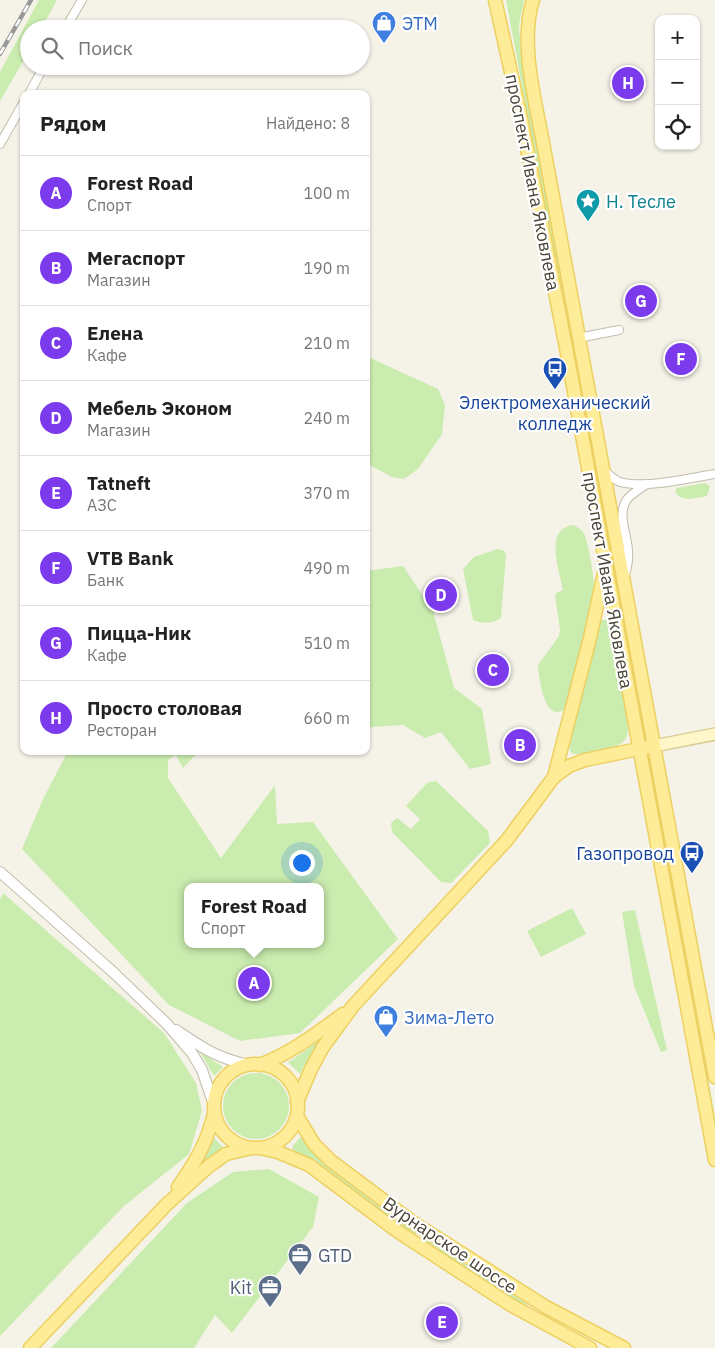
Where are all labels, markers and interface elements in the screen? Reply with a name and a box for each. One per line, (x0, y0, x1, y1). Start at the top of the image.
shop icon: ЭТМ (371, 10, 397, 44)
place label: ЭТМ (402, 12, 438, 35)
map controls (655, 15, 700, 150)
button: + (655, 15, 700, 60)
search box (20, 20, 370, 75)
icon: search (38, 34, 66, 62)
text: Поиск (78, 36, 133, 60)
button: − (655, 60, 700, 105)
pin: H (612, 64, 644, 102)
street label: проспект Ивана Яковлева (501, 72, 565, 293)
button: locate (655, 105, 700, 150)
text: Рядом (40, 109, 107, 137)
text: Найдено: 8 (266, 113, 350, 133)
text: Forest Road (87, 171, 193, 195)
text: A (51, 183, 61, 203)
text: 100 m (303, 183, 350, 203)
place icon: Н. Тесле (575, 188, 601, 222)
place label: Н. Тесле (606, 190, 676, 213)
text: Спорт (87, 195, 132, 215)
text: Мегаспорт (87, 246, 185, 270)
text: B (51, 258, 61, 278)
text: 190 m (303, 258, 350, 278)
text: Магазин (87, 270, 151, 290)
pin: G (625, 282, 657, 320)
text: Елена (87, 321, 143, 345)
text: C (51, 333, 61, 353)
text: 210 m (303, 333, 350, 353)
pin: F (665, 340, 697, 378)
text: Кафе (87, 345, 127, 365)
bus stop icon: Электромеханический колледж (542, 356, 568, 390)
place label: Электромеханический колледж (459, 391, 651, 435)
text: Мебель Эконом (87, 396, 232, 420)
text: D (50, 408, 62, 428)
text: 240 m (303, 408, 350, 428)
text: Магазин (87, 420, 151, 440)
street label: проспект Ивана Яковлева (578, 470, 639, 691)
text: Tatneft (87, 471, 151, 495)
text: E (51, 483, 61, 503)
text: 370 m (303, 483, 350, 503)
text: АЗС (87, 495, 117, 515)
text: VTB Bank (87, 546, 173, 570)
text: F (51, 558, 61, 578)
text: 490 m (303, 558, 350, 578)
text: Банк (87, 570, 124, 590)
pin: D (425, 576, 457, 614)
text: Пицца-Ник (87, 621, 191, 645)
text: G (50, 633, 62, 653)
text: 510 m (303, 633, 350, 653)
text: Кафе (87, 645, 127, 665)
pin: C (477, 651, 509, 689)
text: Просто столовая (87, 696, 242, 720)
text: H (50, 708, 62, 728)
text: 660 m (303, 708, 350, 728)
text: Ресторан (87, 720, 157, 740)
pin: B (504, 726, 536, 764)
bus stop icon: Газопровод (679, 840, 705, 874)
place label: Газопровод (576, 842, 674, 865)
your location (289, 850, 315, 876)
popup (184, 883, 324, 948)
text: Forest Road (201, 894, 307, 918)
text: Спорт (201, 918, 246, 938)
pin: A (238, 964, 270, 1002)
shop icon: Зима-Лето (373, 1004, 399, 1038)
place label: Зима-Лето (404, 1006, 494, 1029)
street label: Вурнарское шоссе (379, 1192, 521, 1298)
office icon: GTD (287, 1242, 313, 1276)
place label: GTD (318, 1244, 352, 1267)
office icon: Kit (257, 1274, 283, 1308)
place label: Kit (230, 1276, 252, 1299)
pin: E (426, 1303, 458, 1341)

